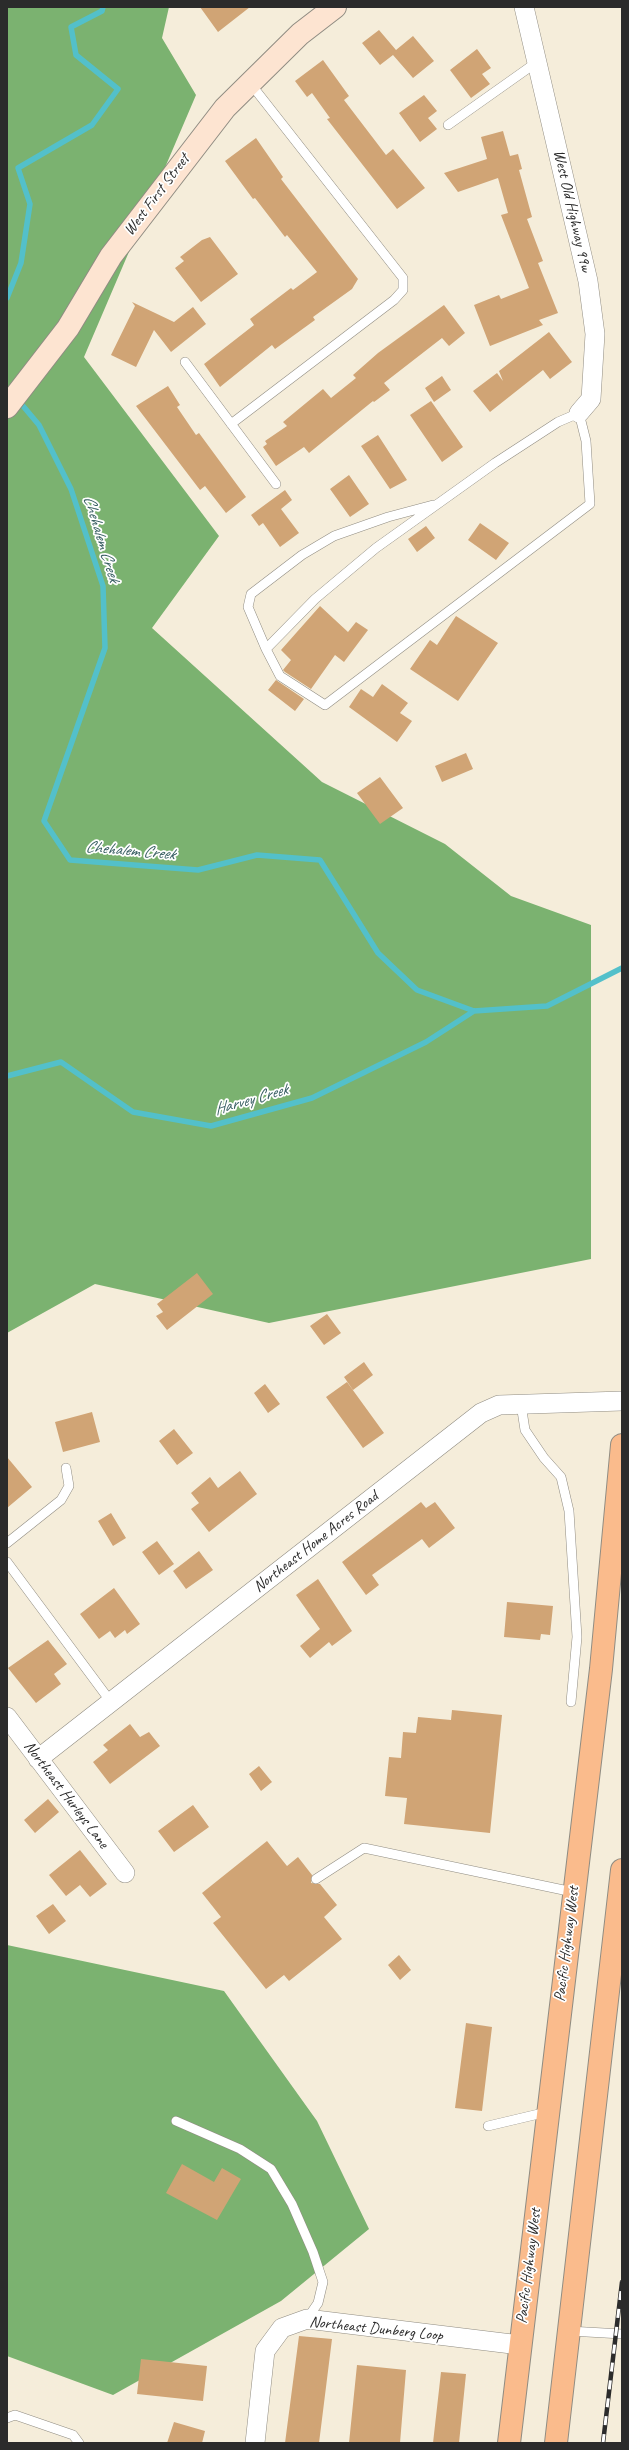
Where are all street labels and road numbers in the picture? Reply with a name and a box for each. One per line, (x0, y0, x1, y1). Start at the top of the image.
street label: West Old Highway 99w (549, 148, 595, 274)
street label: West First Street (120, 150, 194, 240)
street label: Northeast Home Acres Road (250, 1487, 382, 1597)
street label: Northeast Hurleys Lane (19, 1738, 113, 1852)
street label: Pacific Highway West (550, 1885, 584, 2003)
street label: Pacific Highway West (512, 2207, 546, 2325)
street label: Northeast Dunberg Loop (308, 2312, 444, 2346)

